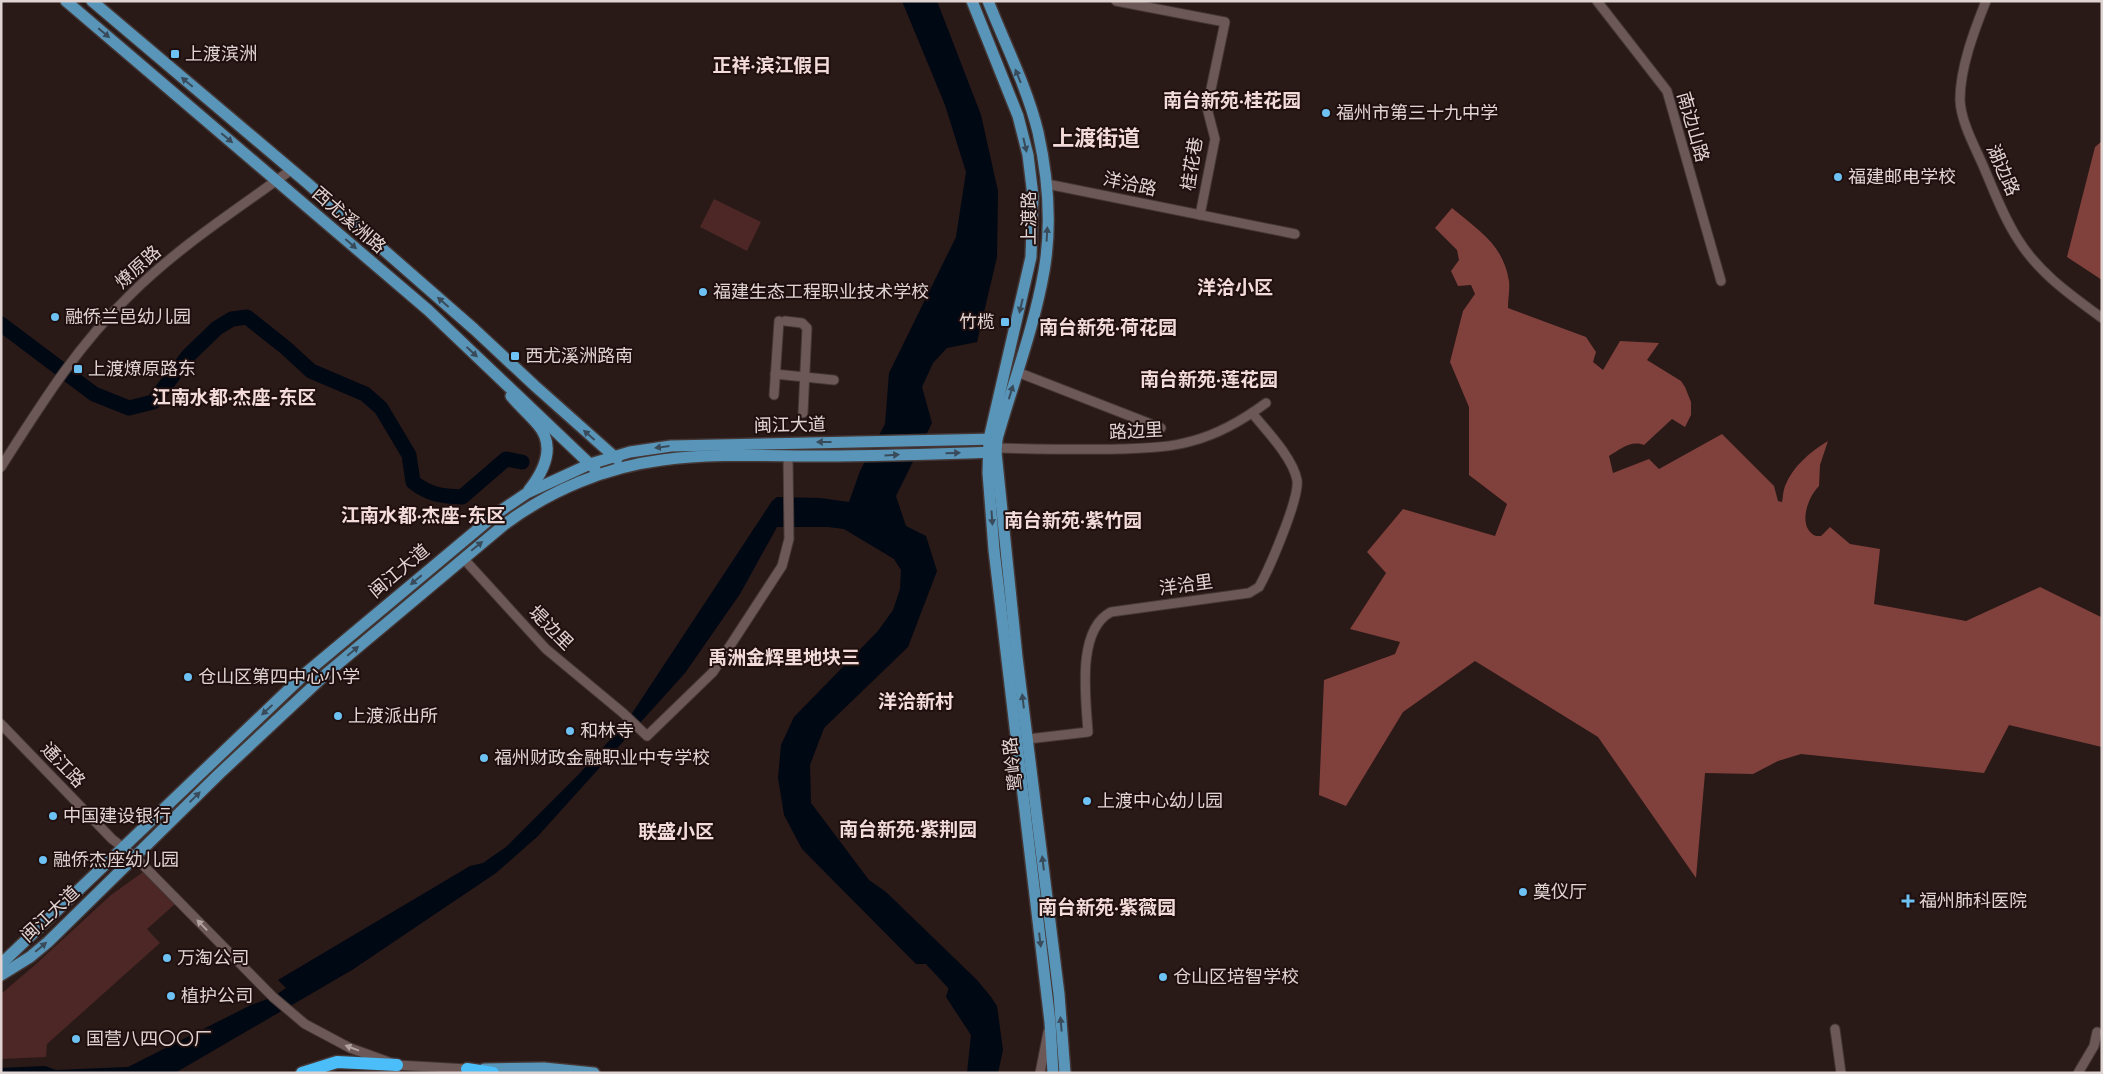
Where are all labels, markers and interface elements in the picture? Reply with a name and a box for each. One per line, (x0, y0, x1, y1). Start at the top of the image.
one-way arrow (97, 27, 109, 39)
place label: 上渡滨洲 (185, 43, 257, 65)
marker: 上渡滨洲 (169, 48, 181, 60)
district label: 正祥·滨江假日 (713, 55, 831, 77)
one-way arrow (1014, 68, 1022, 83)
one-way arrow (181, 76, 194, 87)
street label: 南边山路 (1673, 89, 1713, 165)
district label: 南台新苑·桂花园 (1163, 90, 1301, 112)
place label: 福州市第三十九中学 (1336, 102, 1498, 124)
marker: 福州市第三十九中学 (1320, 107, 1332, 119)
district label: 上渡街道 (1052, 126, 1140, 152)
one-way arrow (221, 133, 234, 144)
street label: 桂花巷 (1177, 136, 1207, 192)
one-way arrow (1021, 138, 1029, 153)
street label: 湖边路 (1982, 141, 2024, 199)
place label: 福建邮电学校 (1848, 166, 1956, 188)
street label: 洋洽路 (1101, 168, 1159, 200)
marker: 福建邮电学校 (1832, 171, 1844, 183)
street label: 西尤溪洲路 (308, 182, 390, 258)
street label: 上渡路 (1018, 191, 1040, 245)
one-way arrow (1044, 226, 1052, 242)
one-way arrow (344, 238, 356, 250)
street label: 燎原路 (111, 241, 165, 293)
district label: 洋洽小区 (1197, 277, 1273, 299)
place label: 福建生态工程职业技术学校 (713, 281, 929, 303)
marker: 福建生态工程职业技术学校 (697, 286, 709, 298)
one-way arrow (437, 296, 450, 307)
one-way arrow (1017, 298, 1025, 313)
place label: 融侨兰邑幼儿园 (65, 306, 191, 328)
marker: 融侨兰邑幼儿园 (49, 311, 61, 323)
place label: 竹榄 (959, 311, 995, 333)
marker: 竹榄 (999, 316, 1011, 328)
district label: 南台新苑·荷花园 (1039, 317, 1177, 339)
place label: 西尤溪洲路南 (525, 345, 633, 367)
one-way arrow (466, 346, 478, 358)
marker: 西尤溪洲路南 (509, 350, 521, 362)
place label: 上渡燎原路东 (88, 358, 196, 380)
marker: 上渡燎原路东 (72, 363, 84, 375)
district label: 南台新苑·莲花园 (1140, 369, 1278, 391)
one-way arrow (1008, 384, 1016, 399)
district label: 江南水都·杰座-东区 (152, 387, 316, 409)
street label: 闽江大道 (754, 413, 826, 437)
street label: 路边里 (1108, 419, 1164, 443)
one-way arrow (583, 429, 596, 440)
one-way arrow (816, 438, 832, 446)
one-way arrow (654, 443, 670, 451)
one-way arrow (945, 449, 961, 457)
one-way arrow (885, 450, 901, 458)
district label: 江南水都·杰座-东区 (341, 505, 505, 527)
one-way arrow (988, 510, 996, 526)
district label: 南台新苑·紫竹园 (1004, 510, 1142, 532)
street label: 闽江大道 (364, 539, 434, 603)
one-way arrow (470, 541, 483, 552)
street label: 洋洽里 (1158, 570, 1214, 600)
one-way arrow (409, 574, 422, 585)
street label: 堤边里 (524, 601, 578, 655)
one-way arrow (346, 645, 359, 656)
district label: 禹洲金辉里地块三 (708, 647, 860, 669)
place label: 仓山区第四中心小学 (198, 666, 360, 688)
marker: 仓山区第四中心小学 (182, 671, 194, 683)
district label: 洋洽新村 (878, 691, 954, 713)
one-way arrow (1019, 693, 1027, 709)
one-way arrow (261, 704, 273, 716)
place label: 上渡派出所 (348, 705, 438, 727)
marker: 上渡派出所 (332, 710, 344, 722)
place label: 和林寺 (580, 720, 634, 742)
marker: 和林寺 (564, 725, 576, 737)
street label: 鹭岭路 (999, 736, 1027, 792)
street label: 通江路 (36, 738, 90, 792)
place label: 福州财政金融职业中专学校 (494, 747, 710, 769)
marker: 福州财政金融职业中专学校 (478, 752, 490, 764)
place label: 上渡中心幼儿园 (1097, 790, 1223, 812)
one-way arrow (189, 791, 201, 803)
marker: 上渡中心幼儿园 (1081, 795, 1093, 807)
place label: 中国建设银行 (63, 805, 171, 827)
marker: 中国建设银行 (47, 810, 59, 822)
district label: 南台新苑·紫荆园 (839, 819, 977, 841)
district label: 联盛小区 (638, 821, 714, 843)
place label: 融侨杰座幼儿园 (53, 849, 179, 871)
marker: 融侨杰座幼儿园 (37, 854, 49, 866)
one-way arrow (1039, 854, 1047, 870)
street label: 闽江大道 (16, 881, 84, 947)
place label: 奠仪厅 (1533, 881, 1587, 903)
marker: 奠仪厅 (1517, 886, 1529, 898)
place label: 福州肺科医院 (1919, 890, 2027, 912)
marker: 福州肺科医院 (1901, 894, 1915, 908)
district label: 南台新苑·紫薇园 (1038, 897, 1176, 919)
one-way arrow (196, 919, 208, 931)
one-way arrow (1036, 933, 1044, 949)
one-way arrow (35, 942, 48, 953)
place label: 万淘公司 (177, 947, 249, 969)
marker: 万淘公司 (161, 952, 173, 964)
place label: 仓山区培智学校 (1173, 966, 1299, 988)
marker: 仓山区培智学校 (1157, 971, 1169, 983)
place label: 植护公司 (181, 985, 253, 1007)
marker: 植护公司 (165, 990, 177, 1002)
one-way arrow (1057, 1016, 1065, 1032)
place label: 国营八四〇〇厂 (86, 1028, 212, 1050)
marker: 国营八四〇〇厂 (70, 1033, 82, 1045)
one-way arrow (344, 1044, 359, 1052)

